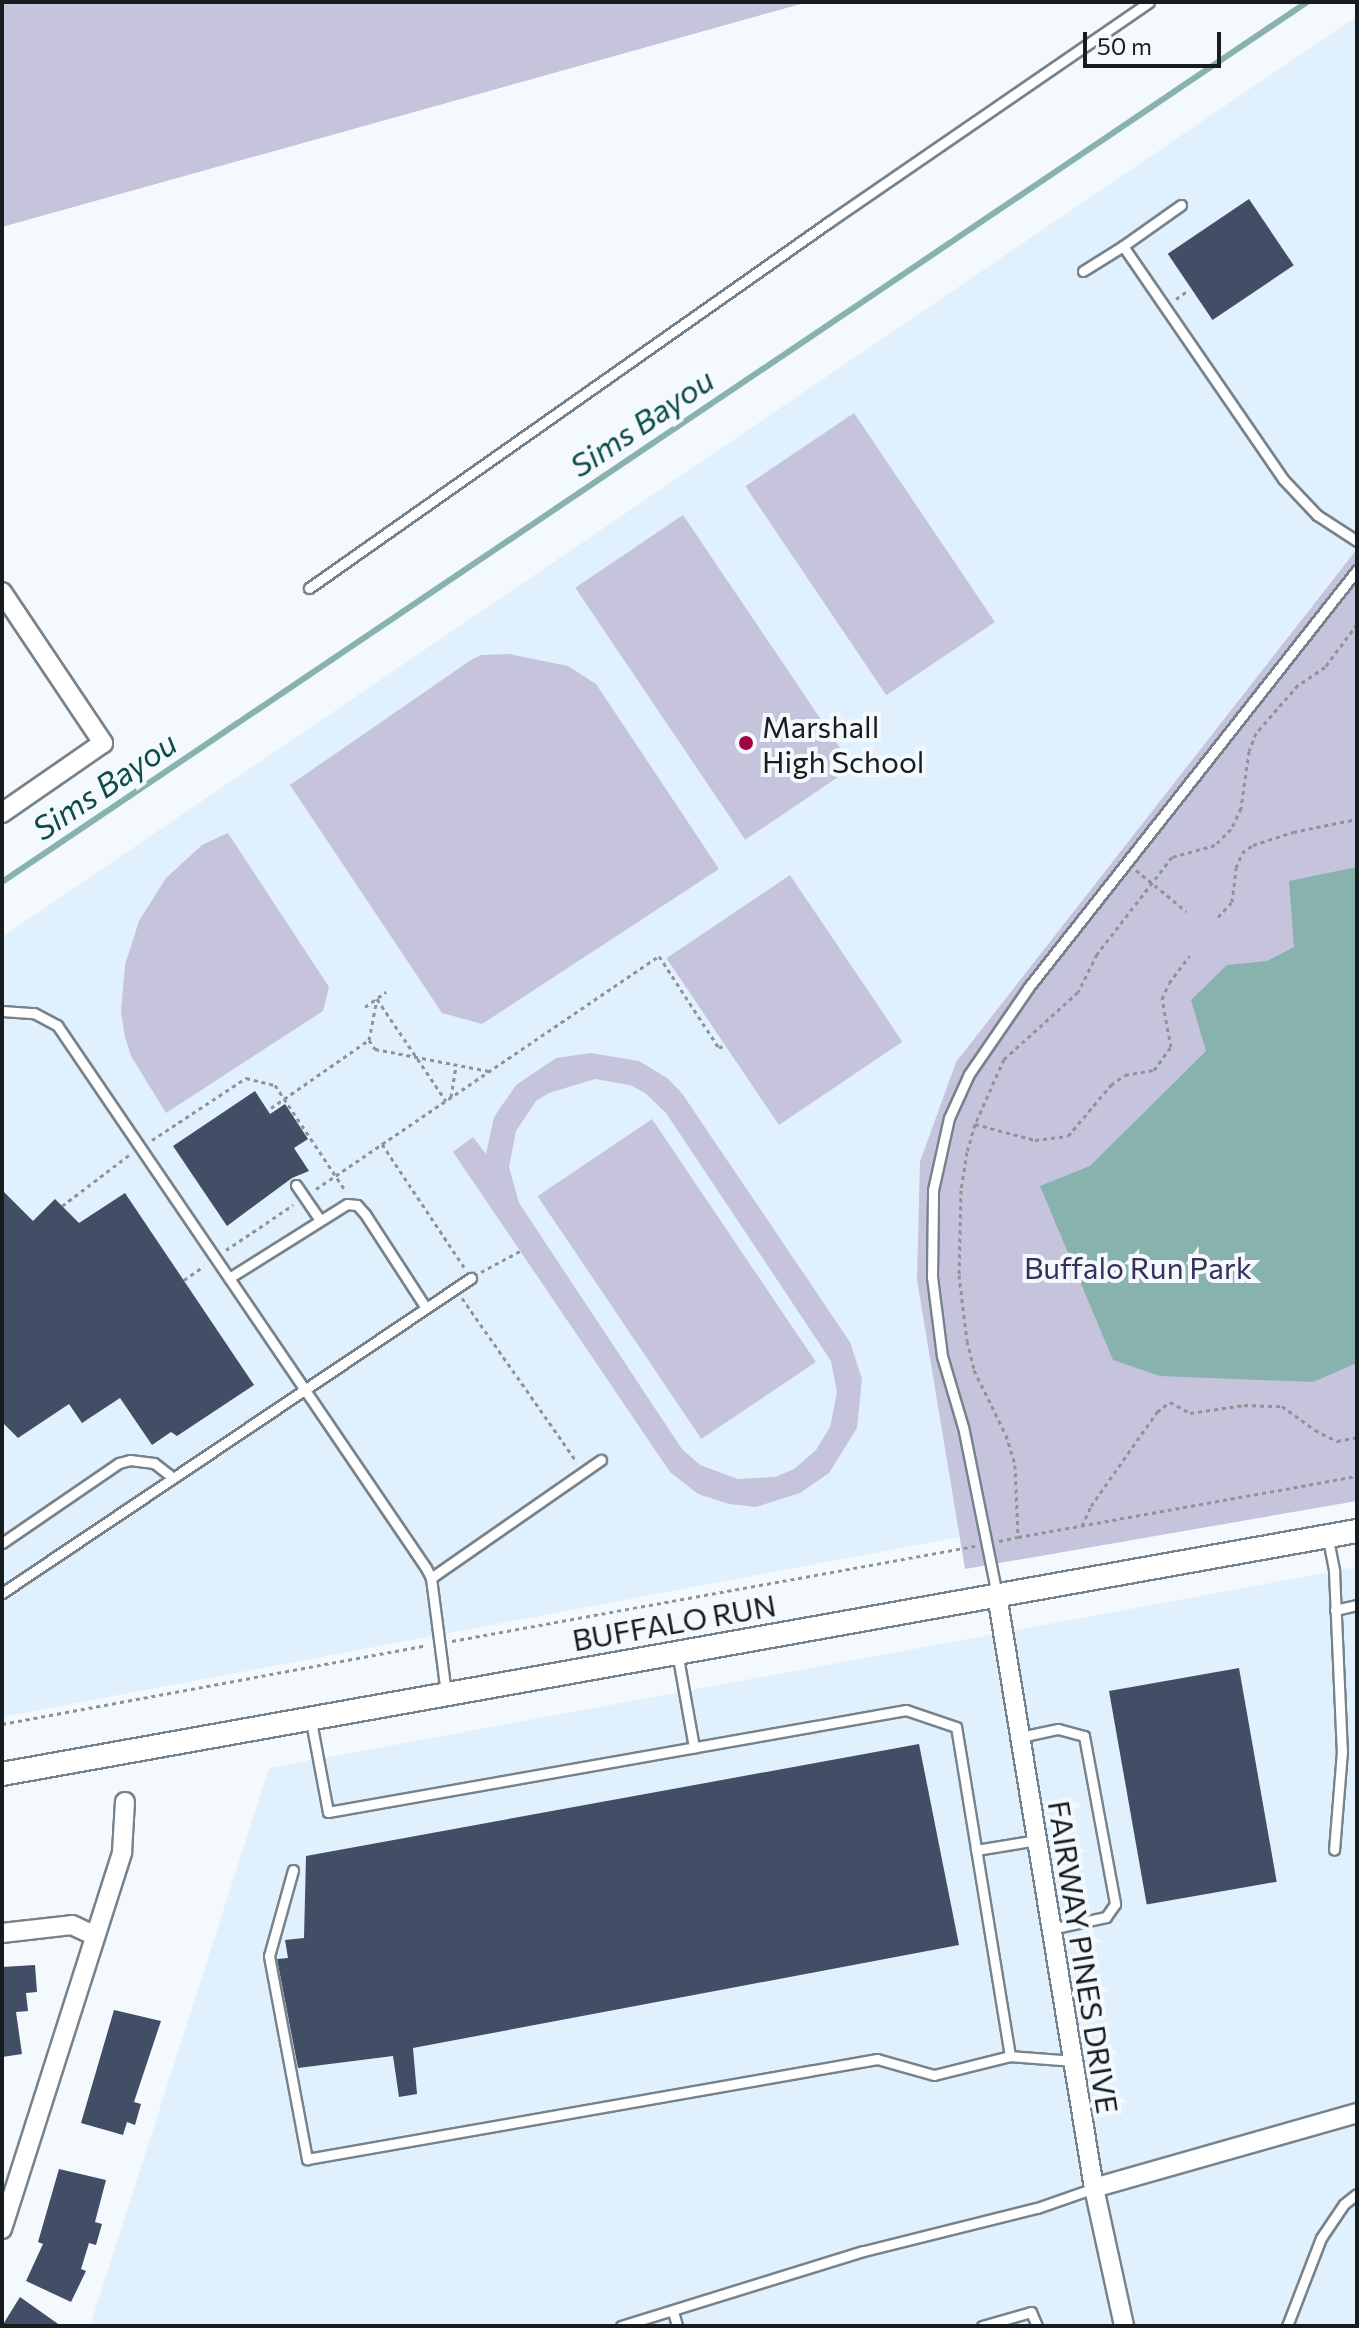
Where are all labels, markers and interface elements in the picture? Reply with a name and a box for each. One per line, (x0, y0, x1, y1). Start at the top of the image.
scale bar (1087, 16, 1225, 66)
text: 50 m (1097, 31, 1152, 60)
water label: Sims Bayou (562, 360, 720, 484)
place label: Marshall High School (762, 708, 924, 778)
water label: Sims Bayou (25, 723, 183, 847)
marker: Marshall High School (737, 734, 755, 752)
park label: Buffalo Run Park (1024, 1249, 1252, 1285)
street label: BUFFALO RUN (569, 1586, 779, 1658)
street label: FAIRWAY PINES DRIVE (1041, 1798, 1127, 2116)

